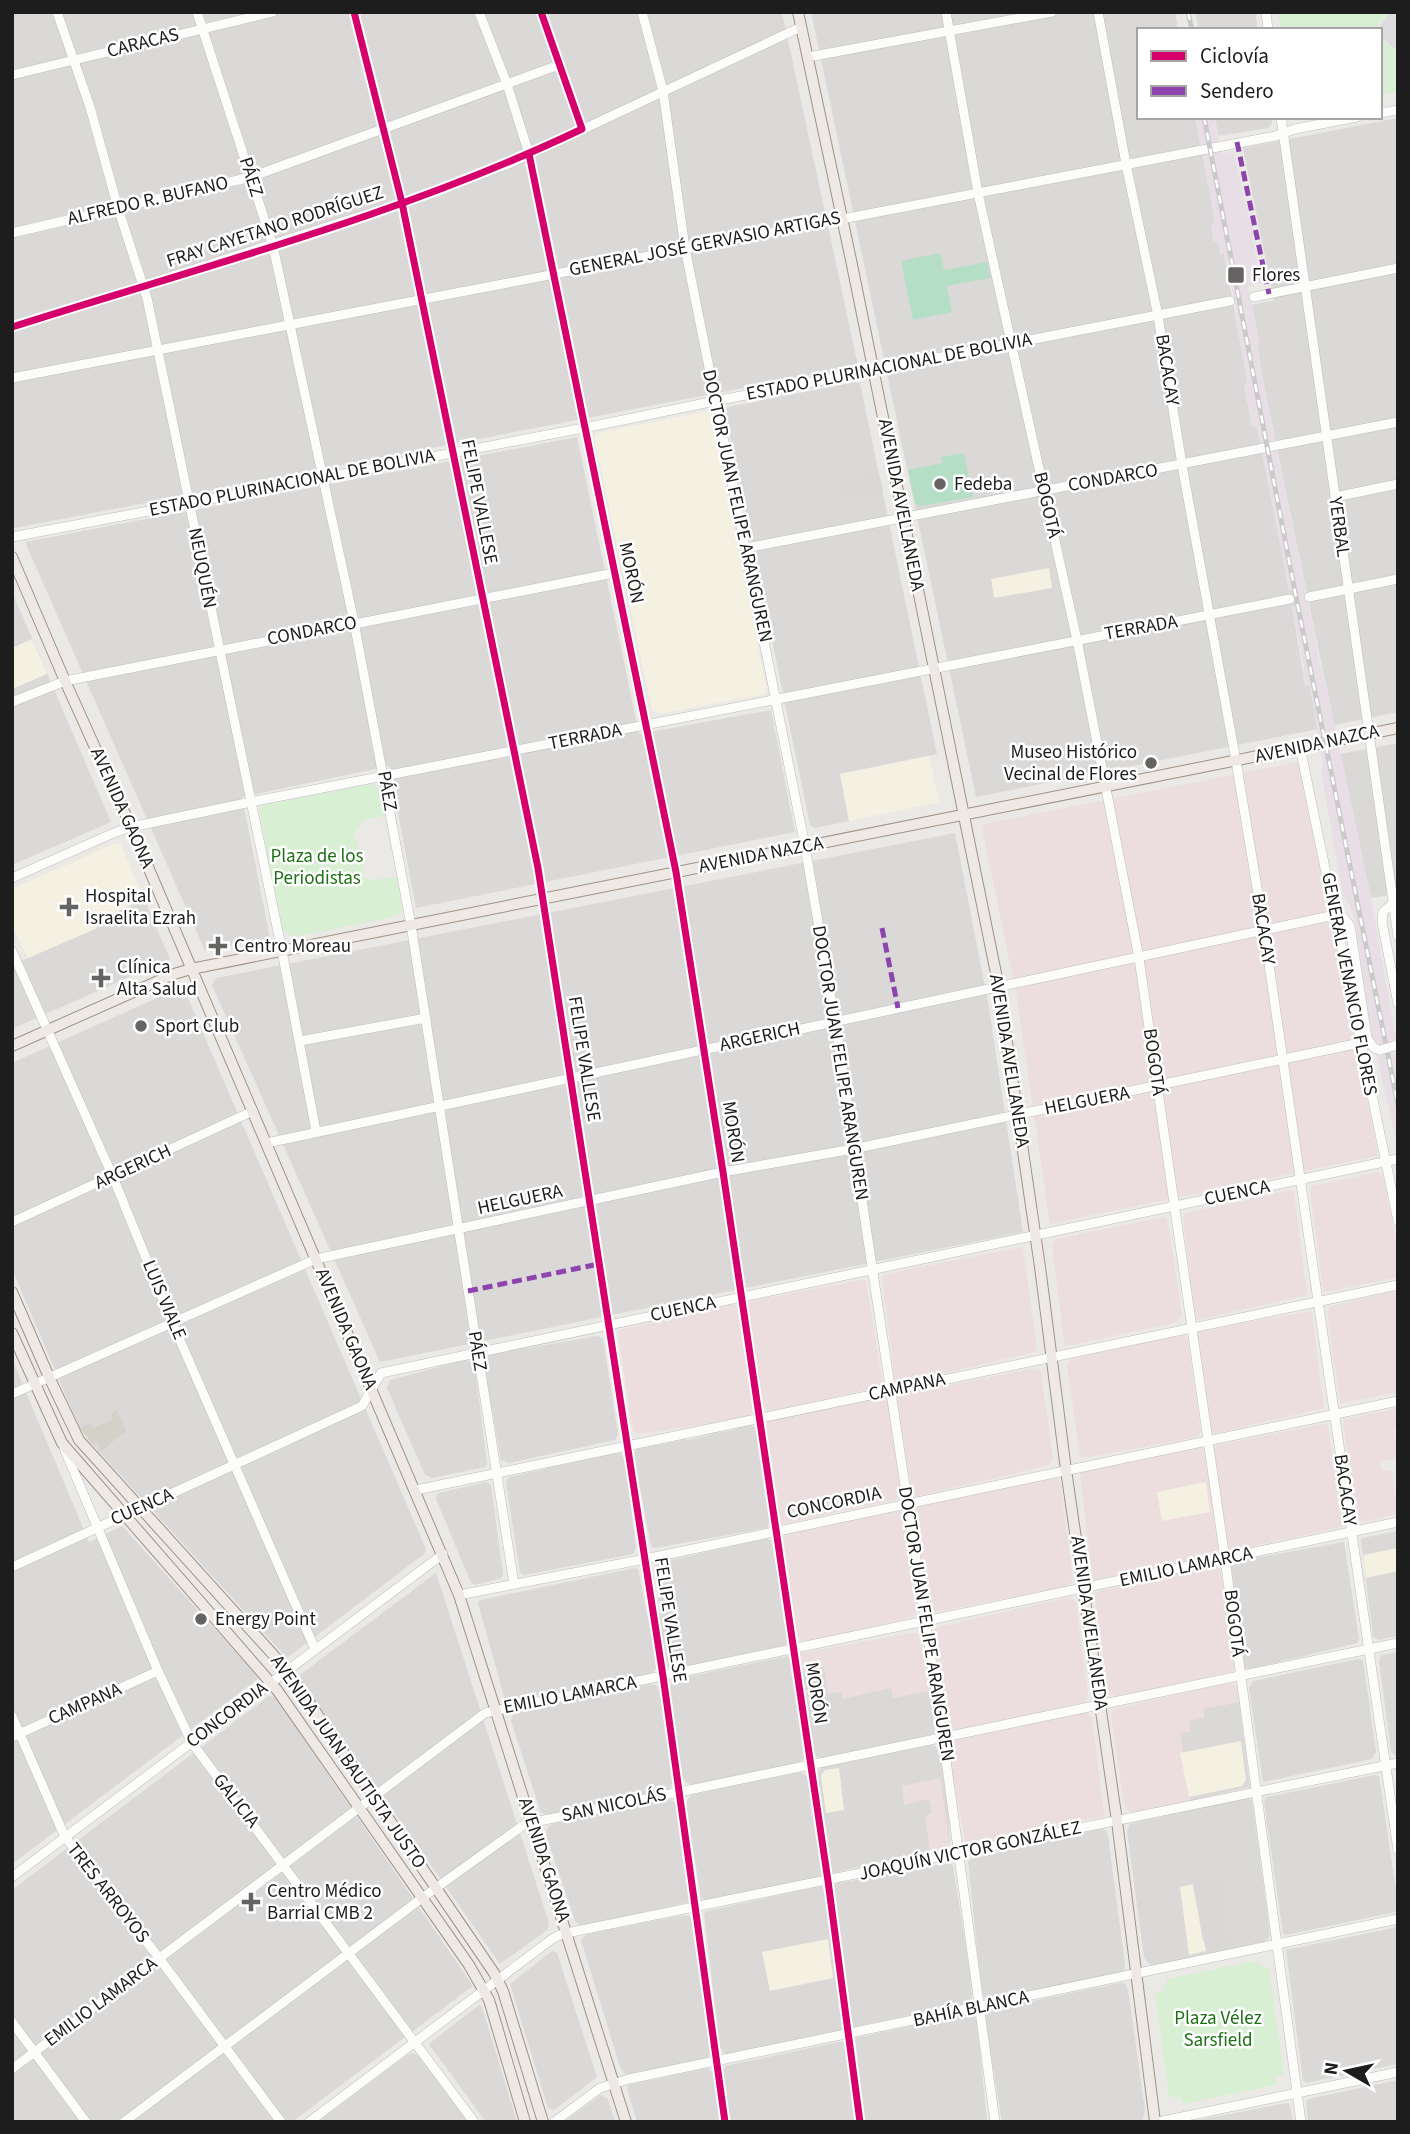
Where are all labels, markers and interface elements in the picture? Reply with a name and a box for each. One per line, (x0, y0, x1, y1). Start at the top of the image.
street label: CARACAS (104, 21, 182, 65)
legend (1137, 28, 1382, 119)
text: Ciclovía (1200, 41, 1269, 71)
text: Sendero (1200, 76, 1274, 106)
street label: PÁEZ (232, 154, 270, 200)
street label: ALFREDO R. BUFANO (65, 169, 231, 233)
street label: FRAY CAYETANO RODRÍGUEZ (163, 179, 387, 275)
street label: GENERAL JOSÉ GERVASIO ARTIGAS (567, 204, 843, 284)
place label: Flores (1252, 262, 1300, 289)
marker: Flores (1226, 265, 1246, 285)
street label: ESTADO PLURINACIONAL DE BOLIVIA (744, 326, 1035, 408)
street label: BACACAY (1148, 332, 1186, 409)
street label: DOCTOR JUAN FELIPE ARANGUREN (695, 367, 779, 645)
street label: AVENIDA AVELLANEDA (871, 416, 931, 594)
street label: FELIPE VALLESE (454, 437, 504, 567)
street label: ESTADO PLURINACIONAL DE BOLIVIA (147, 442, 438, 524)
street label: CONDARCO (1066, 457, 1160, 499)
street label: BOGOTÁ (1026, 469, 1068, 542)
place label: Fedeba (954, 471, 1012, 498)
marker: Fedeba (932, 476, 948, 492)
street label: YERBAL (1321, 494, 1357, 559)
street label: NEUQUÉN (181, 525, 223, 611)
street label: MORÓN (611, 540, 651, 606)
street label: TERRADA (1102, 608, 1180, 648)
street label: CONDARCO (265, 609, 359, 653)
street label: TERRADA (546, 717, 625, 757)
street label: AVENIDA NAZCA (1252, 718, 1382, 770)
place label: Museo Histórico Vecinal de Flores (1004, 739, 1137, 788)
street label: AVENIDA GAONA (83, 743, 161, 873)
marker: Museo Histórico Vecinal de Flores (1143, 755, 1159, 771)
street label: PÁEZ (370, 769, 404, 813)
street label: AVENIDA NAZCA (696, 830, 826, 880)
park label: Plaza de los Periodistas (270, 843, 364, 892)
street label: GENERAL VENANCIO FLORES (1314, 870, 1384, 1098)
place label: Hospital Israelita Ezrah (85, 883, 196, 932)
street label: BACACAY (1244, 891, 1282, 968)
marker: Hospital Israelita Ezrah (59, 897, 79, 917)
street label: DOCTOR JUAN FELIPE ARANGUREN (805, 923, 875, 1203)
place label: Centro Moreau (234, 933, 351, 960)
marker: Centro Moreau (208, 936, 228, 956)
place label: Clínica Alta Salud (117, 954, 197, 1003)
marker: Clínica Alta Salud (91, 968, 111, 988)
street label: AVENIDA AVELLANEDA (982, 972, 1036, 1150)
street label: FELIPE VALLESE (561, 994, 607, 1124)
place label: Sport Club (155, 1013, 239, 1040)
street label: ARGERICH (717, 1015, 803, 1059)
marker: Sport Club (133, 1018, 149, 1034)
street label: BOGOTÁ (1136, 1027, 1172, 1098)
street label: HELGUERA (1042, 1079, 1133, 1122)
street label: MORÓN (715, 1099, 751, 1165)
street label: ARGERICH (90, 1137, 176, 1197)
street label: CUENCA (1202, 1173, 1273, 1213)
street label: HELGUERA (475, 1178, 566, 1222)
street label: LUIS VIALE (135, 1256, 193, 1344)
street label: AVENIDA GAONA (308, 1264, 384, 1395)
street label: CUENCA (648, 1289, 719, 1329)
street label: PÁEZ (461, 1329, 493, 1373)
street label: CAMPANA (866, 1366, 949, 1408)
street label: BACACAY (1327, 1452, 1364, 1529)
street label: CONCORDIA (784, 1480, 884, 1526)
street label: CUENCA (106, 1481, 178, 1533)
street label: DOCTOR JUAN FELIPE ARANGUREN (891, 1484, 961, 1764)
street label: AVENIDA AVELLANEDA (1063, 1534, 1115, 1712)
street label: EMILIO LAMARCA (1117, 1540, 1256, 1594)
street label: FELIPE VALLESE (647, 1555, 693, 1685)
street label: BOGOTÁ (1216, 1588, 1252, 1659)
place label: Energy Point (215, 1606, 316, 1633)
marker: Energy Point (193, 1611, 209, 1627)
street label: AVENIDA JUAN BAUTISTA JUSTO (264, 1650, 432, 1874)
street label: MORÓN (798, 1660, 834, 1726)
street label: EMILIO LAMARCA (501, 1669, 640, 1721)
street label: CONCORDIA (181, 1675, 274, 1755)
street label: CAMPANA (44, 1676, 127, 1732)
street label: GALICIA (206, 1768, 266, 1834)
street label: SAN NICOLÁS (559, 1781, 669, 1829)
street label: AVENIDA GAONA (511, 1794, 577, 1927)
street label: JOAQUÍN VICTOR GONZÁLEZ (856, 1814, 1084, 1888)
street label: TRES ARROYOS (60, 1837, 156, 1949)
place label: Centro Médico Barrial CMB 2 (267, 1878, 382, 1927)
marker: Centro Médico Barrial CMB 2 (241, 1892, 261, 1912)
street label: EMILIO LAMARCA (39, 1950, 164, 2053)
street label: BAHÍA BLANCA (911, 1983, 1032, 2034)
park label: Plaza Vélez Sarsfield (1174, 2005, 1262, 2054)
north arrow (1312, 2036, 1382, 2106)
text: N (1317, 2060, 1346, 2077)

